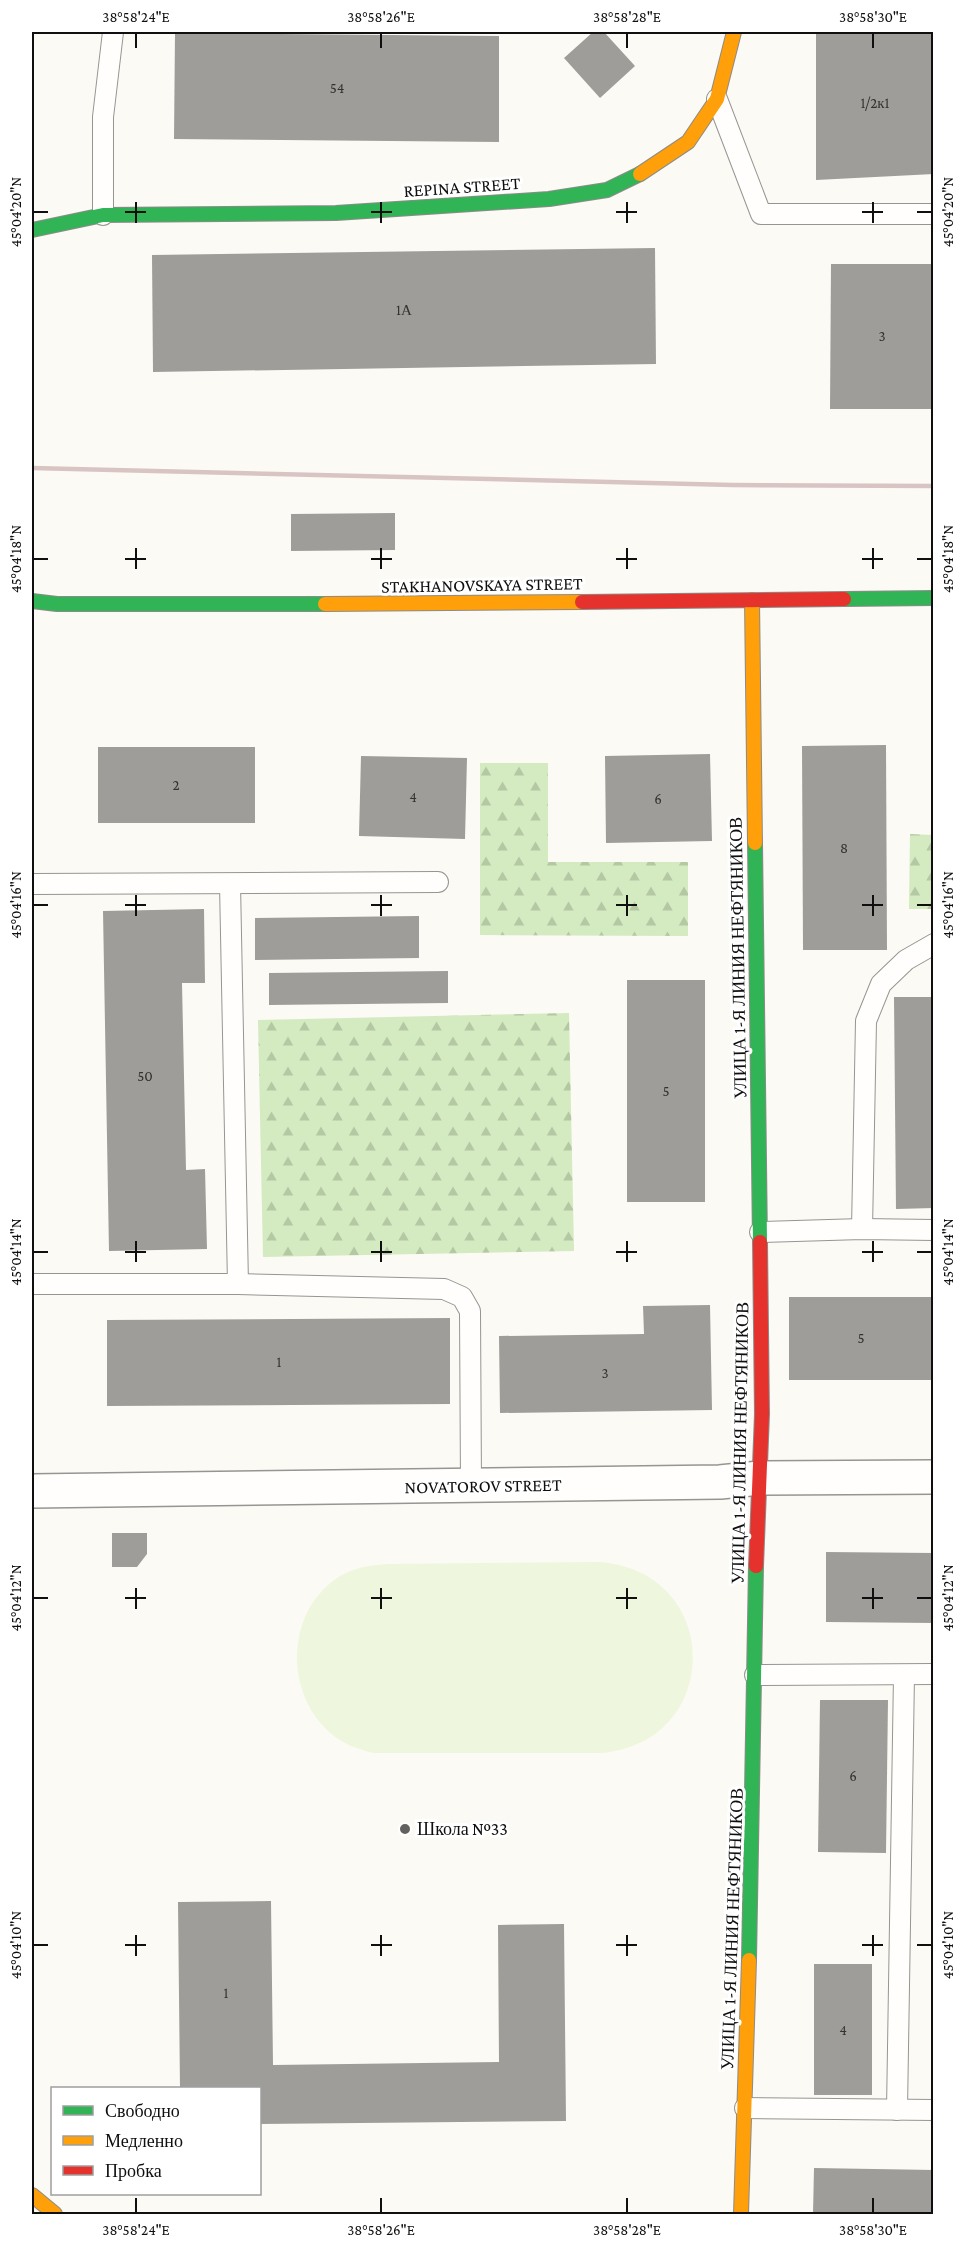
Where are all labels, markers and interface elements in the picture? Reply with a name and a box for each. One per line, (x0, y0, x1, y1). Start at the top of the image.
text: 38°58'24"E (102, 9, 170, 25)
text: 38°58'26"E (347, 9, 415, 25)
text: 38°58'28"E (593, 9, 661, 25)
text: 38°58'30"E (839, 9, 907, 25)
house number: 54 (330, 80, 344, 96)
house number: 1/2к1 (860, 95, 890, 111)
street label: REPINA STREET (403, 173, 521, 201)
text: 45°04'20"N (8, 177, 24, 247)
text: 45°04'20"N (940, 177, 956, 247)
house number: 1А (396, 302, 412, 318)
house number: 3 (878, 328, 886, 344)
text: 45°04'18"N (8, 525, 24, 593)
text: 45°04'18"N (940, 525, 956, 593)
street label: STAKHANOVSKAYA STREET (381, 573, 583, 597)
house number: 2 (172, 777, 180, 793)
house number: 4 (409, 789, 417, 805)
house number: 6 (654, 791, 662, 807)
street label: УЛИЦА 1-Я ЛИНИЯ НЕФТЯНИКОВ (726, 817, 750, 1099)
house number: 8 (840, 840, 848, 856)
text: 45°04'16"N (8, 871, 24, 939)
text: 45°04'16"N (940, 871, 956, 939)
house number: 50 (137, 1068, 153, 1084)
house number: 5 (662, 1083, 670, 1099)
text: 45°04'14"N (8, 1218, 24, 1286)
text: 45°04'14"N (940, 1218, 956, 1286)
street label: УЛИЦА 1-Я ЛИНИЯ НЕФТЯНИКОВ (728, 1302, 752, 1584)
house number: 5 (857, 1330, 865, 1346)
house number: 1 (277, 1354, 282, 1370)
house number: 3 (601, 1365, 609, 1381)
street label: NOVATOROV STREET (404, 1475, 562, 1497)
text: 45°04'12"N (8, 1564, 24, 1632)
text: 45°04'12"N (940, 1564, 956, 1632)
house number: 6 (849, 1768, 857, 1784)
street label: УЛИЦА 1-Я ЛИНИЯ НЕФТЯНИКОВ (717, 1788, 747, 2070)
place label: Школа №33 (417, 1819, 508, 1839)
marker: Школа №33 (398, 1822, 412, 1836)
text: 45°04'10"N (8, 1911, 24, 1979)
text: 45°04'10"N (940, 1911, 956, 1979)
house number: 1 (224, 1985, 229, 2001)
house number: 4 (839, 2022, 847, 2038)
legend (51, 2087, 261, 2195)
text: Свободно (105, 2101, 180, 2121)
text: Медленно (105, 2131, 183, 2151)
text: Пробка (105, 2161, 162, 2181)
text: 38°58'24"E (102, 2222, 170, 2238)
text: 38°58'26"E (347, 2222, 415, 2238)
text: 38°58'28"E (593, 2222, 661, 2238)
text: 38°58'30"E (839, 2222, 907, 2238)

